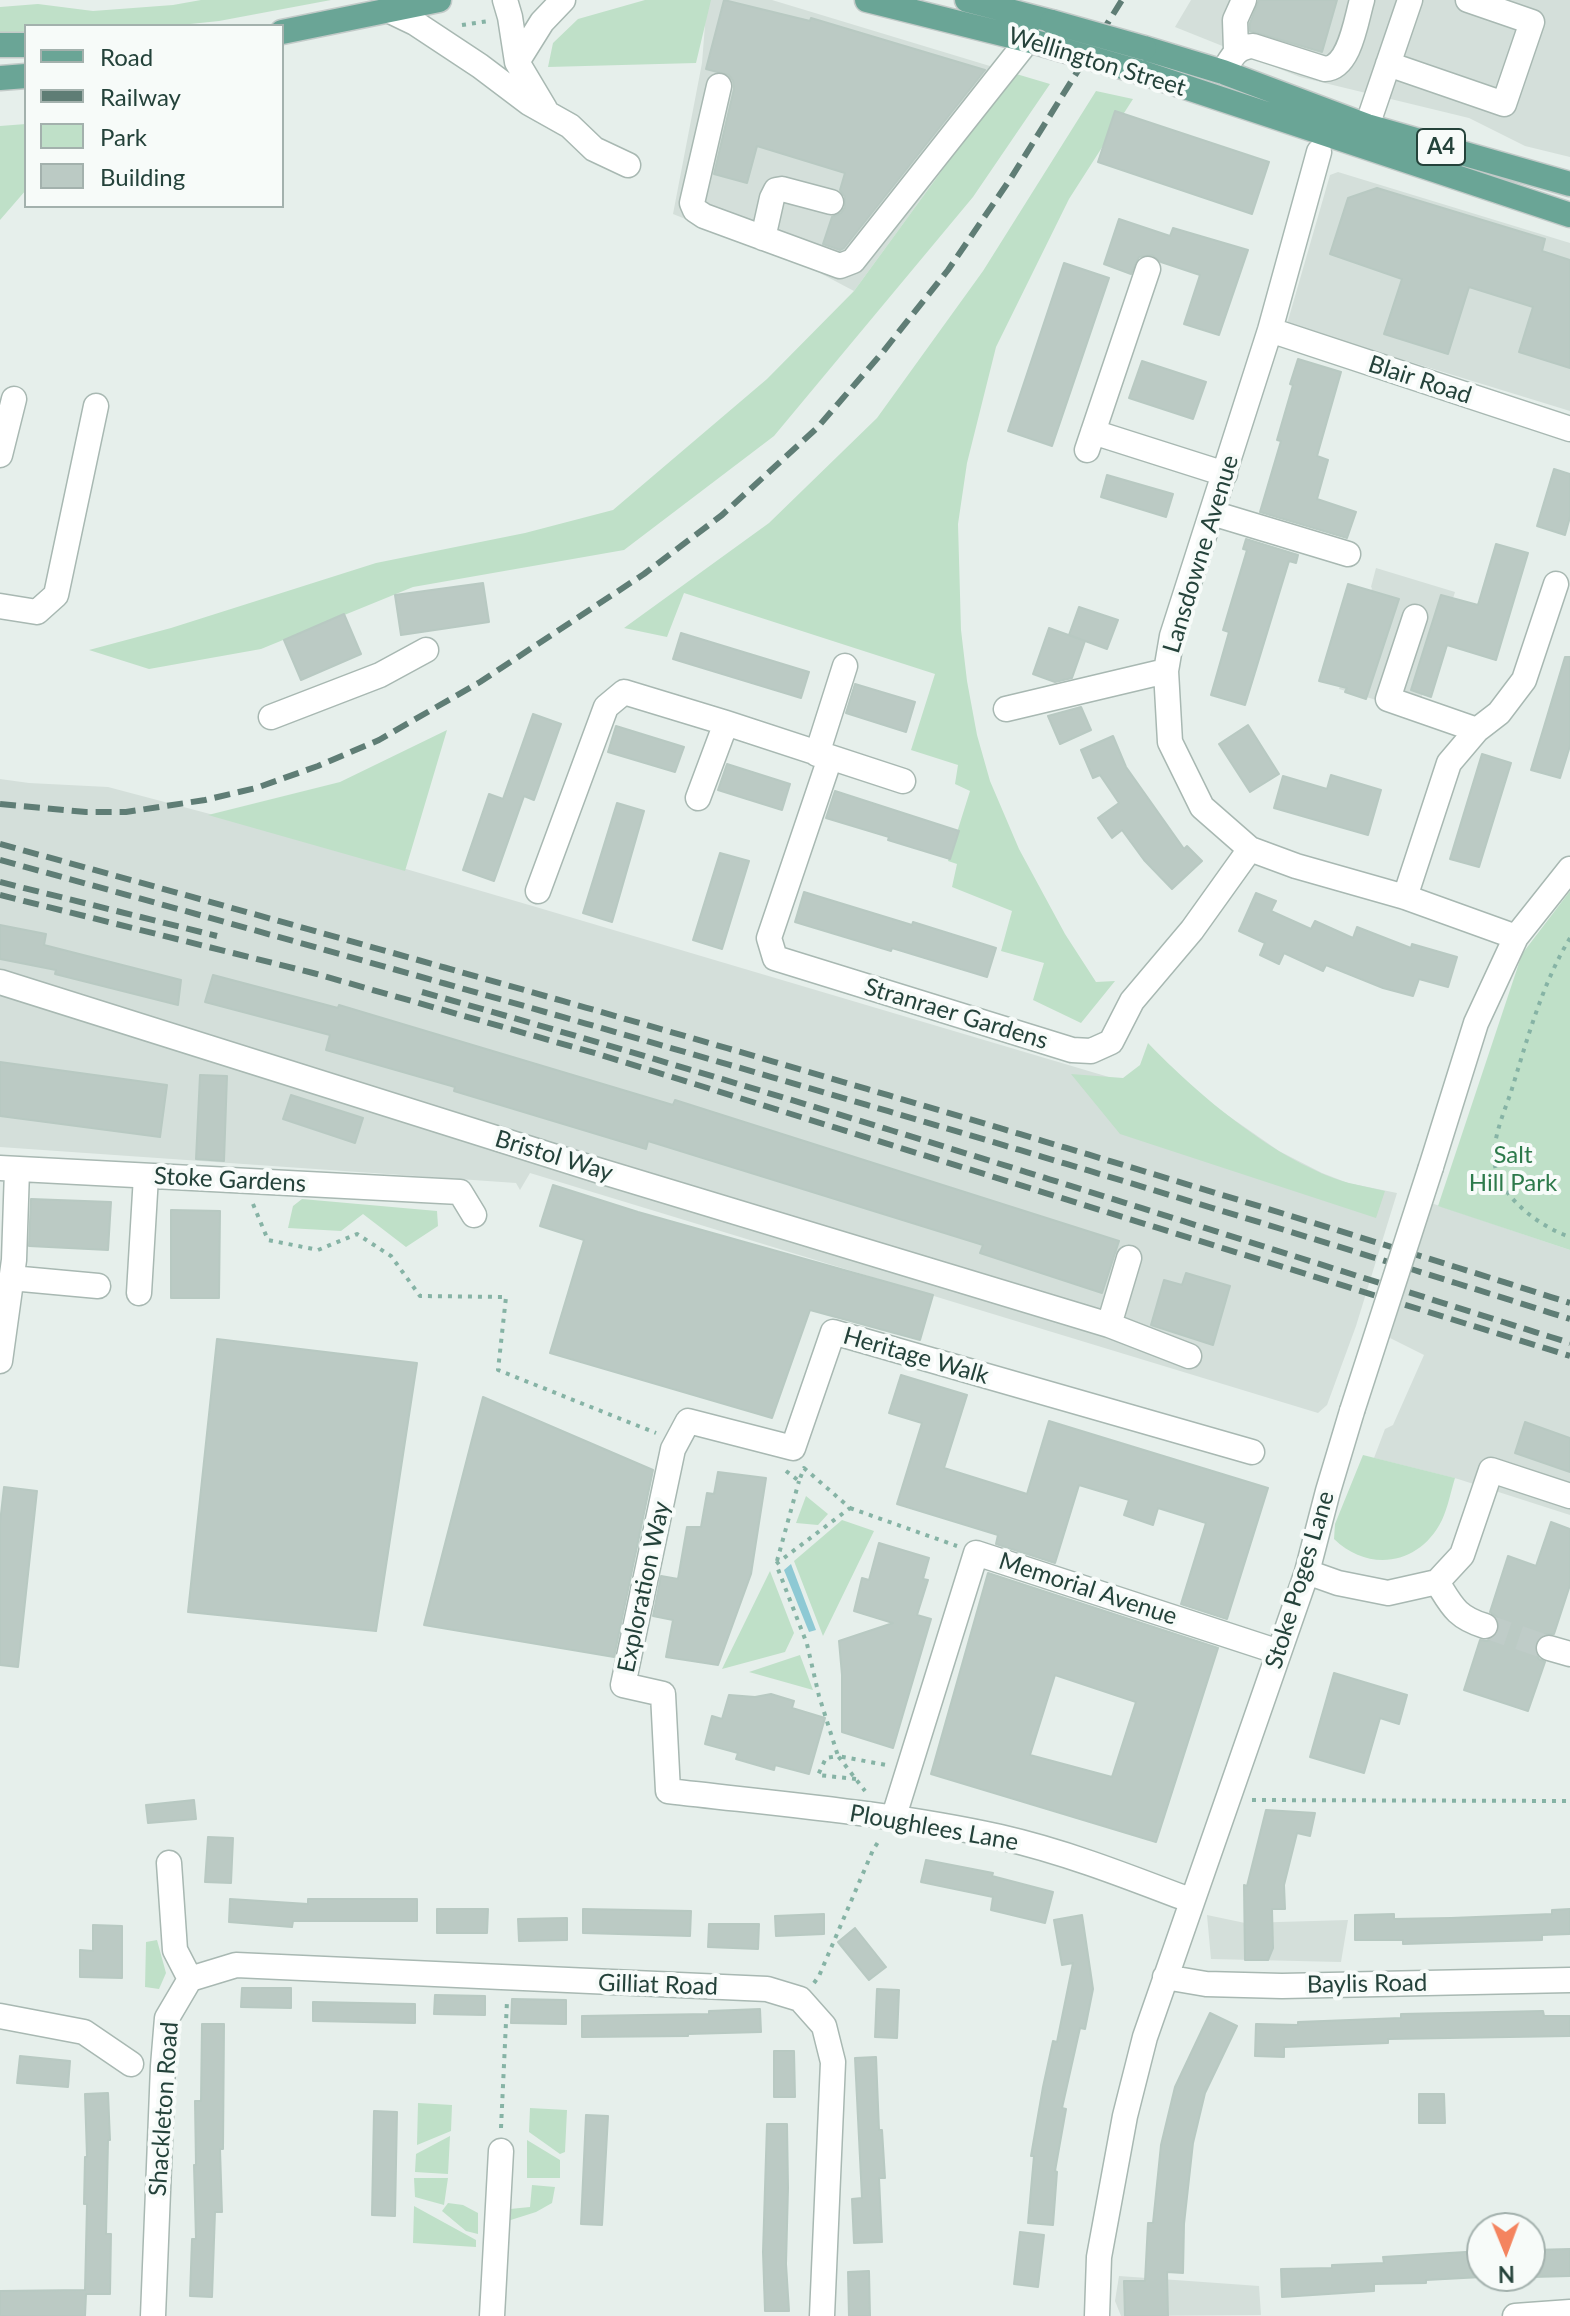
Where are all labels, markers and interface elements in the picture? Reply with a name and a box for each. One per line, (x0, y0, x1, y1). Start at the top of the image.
street label: Wellington Street (1005, 21, 1189, 103)
legend (24, 24, 284, 208)
text: Road (100, 42, 153, 71)
text: Railway (100, 82, 181, 111)
text: Park (100, 122, 147, 151)
road number: A4 (1417, 129, 1465, 165)
text: Building (100, 162, 185, 191)
street label: Blair Road (1365, 350, 1475, 410)
street label: Lansdowne Avenue (1157, 452, 1245, 656)
street label: Stranraer Gardens (861, 972, 1051, 1056)
street label: Bristol Way (492, 1124, 616, 1188)
park label: Salt Hill Park (1469, 1141, 1557, 1197)
street label: Stoke Gardens (153, 1162, 307, 1198)
street label: Heritage Walk (840, 1321, 992, 1391)
street label: Stoke Poges Lane (1259, 1488, 1341, 1672)
street label: Exploration Way (612, 1499, 676, 1675)
street label: Memorial Avenue (995, 1547, 1181, 1631)
street label: Ploughlees Lane (847, 1799, 1021, 1857)
street label: Gilliat Road (598, 1969, 718, 2001)
street label: Baylis Road (1306, 1969, 1428, 1999)
street label: Shackleton Road (144, 2021, 184, 2197)
north arrow (1466, 2212, 1546, 2292)
text: N (1498, 2261, 1515, 2288)

